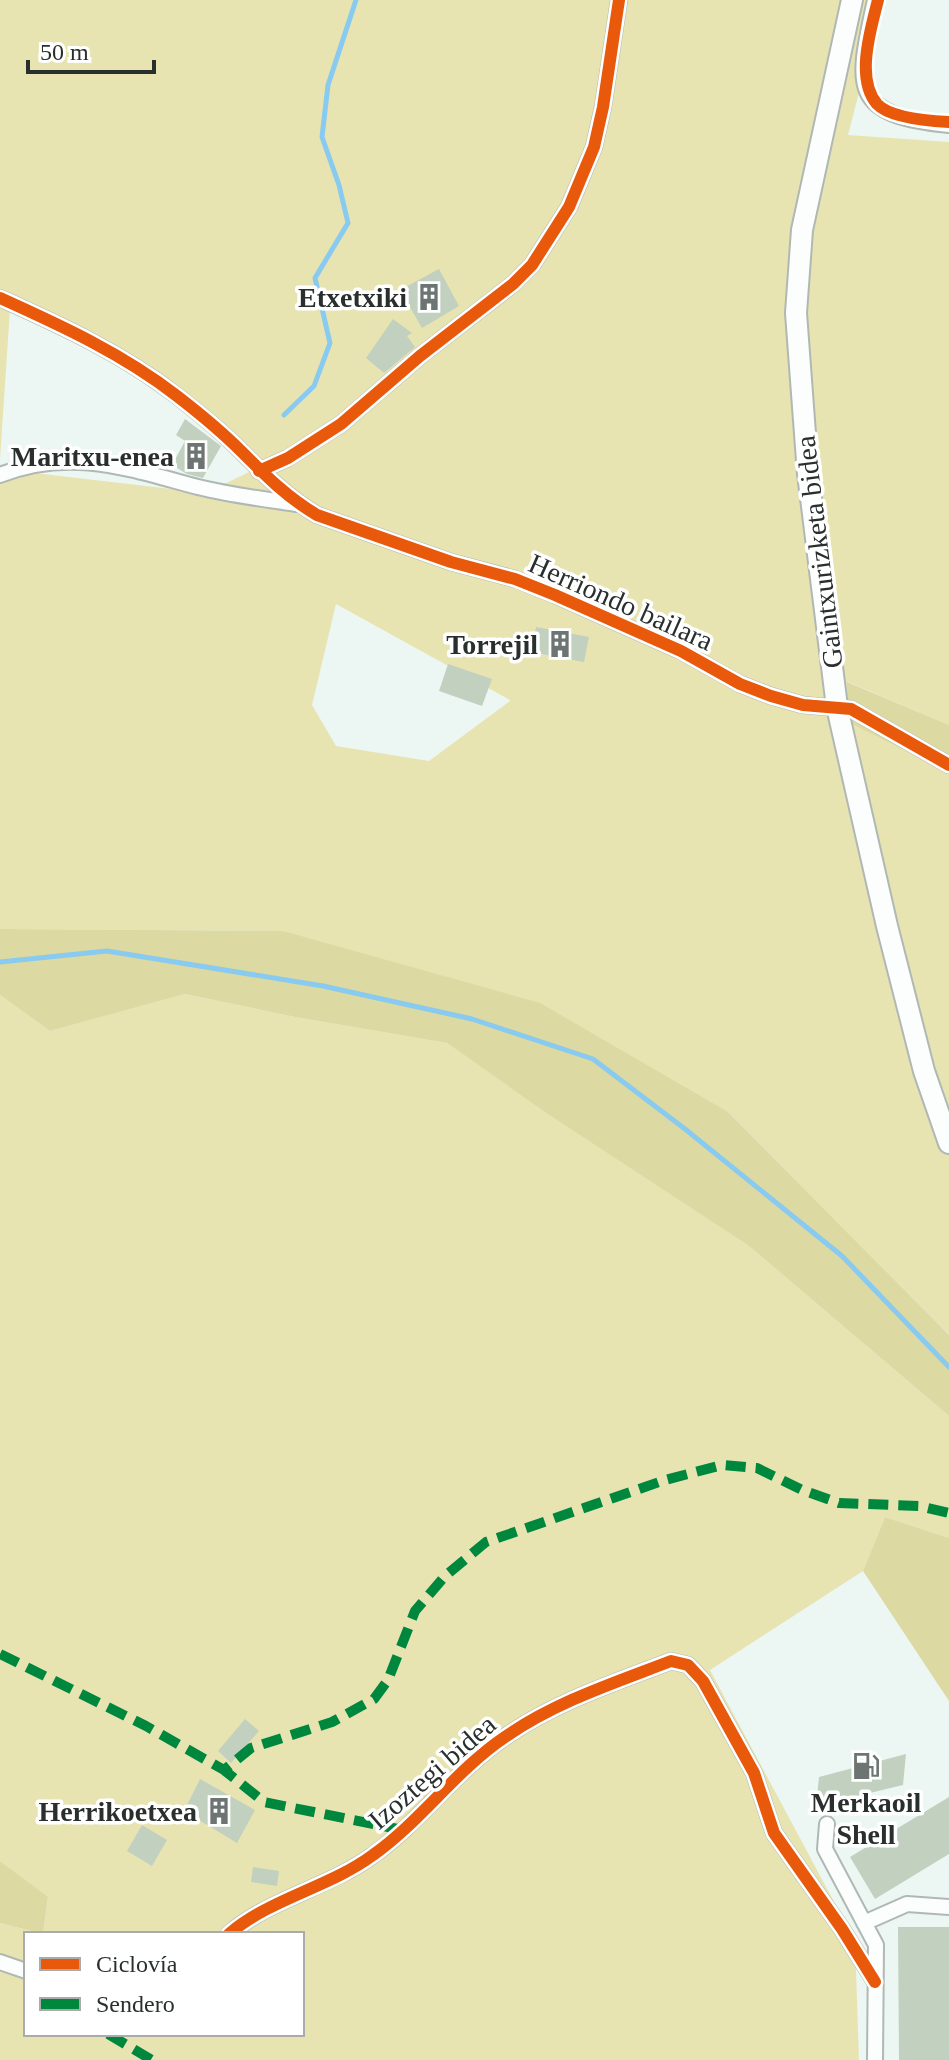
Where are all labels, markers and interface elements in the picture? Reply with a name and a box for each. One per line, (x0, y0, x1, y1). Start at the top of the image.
scale bar (28, 24, 154, 74)
text: 50 m (40, 39, 89, 65)
place label: Etxetxiki (298, 282, 407, 313)
building icon: Etxetxiki (414, 282, 444, 312)
street label: Gaintxurizketa bidea (789, 433, 849, 670)
place label: Maritxu-enea (11, 441, 174, 472)
building icon: Maritxu-enea (181, 441, 211, 471)
street label: Herriondo bailara (524, 548, 718, 657)
place label: Torrejil (446, 629, 538, 660)
building icon: Torrejil (545, 629, 575, 659)
street label: Izoztegi bidea (362, 1708, 502, 1835)
fuel station icon: Merkaoil Shell (851, 1751, 881, 1781)
place label: Merkaoil Shell (811, 1787, 921, 1850)
place label: Herrikoetxea (38, 1796, 197, 1827)
building icon: Herrikoetxea (204, 1796, 234, 1826)
legend (24, 1932, 304, 2036)
text: Ciclovía (96, 1951, 178, 1977)
text: Sendero (96, 1991, 175, 2017)

